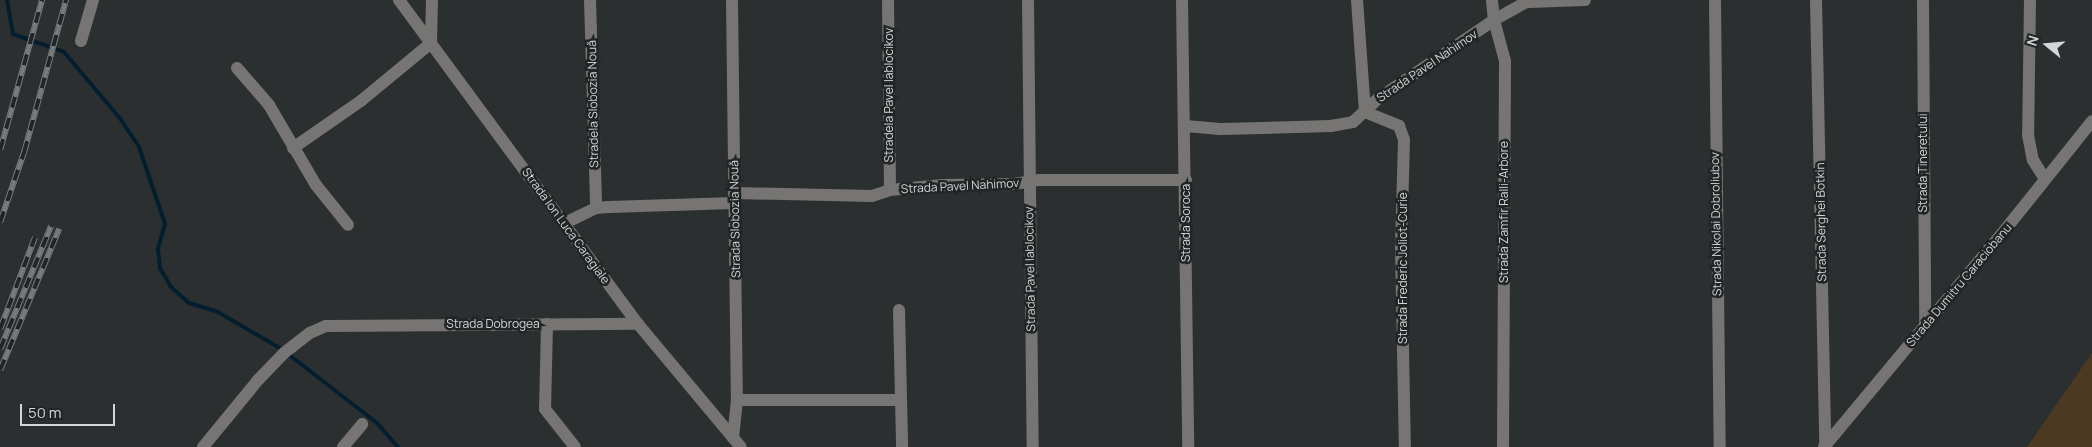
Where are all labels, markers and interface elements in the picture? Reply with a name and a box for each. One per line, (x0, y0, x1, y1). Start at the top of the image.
north arrow (2022, 20, 2072, 70)
street label: Strada Pavel Nahimov (1374, 27, 1480, 105)
street label: Stradela Pavel Iablocikov (882, 28, 896, 162)
text: N (2022, 33, 2043, 48)
street label: Stradela Slobozia Nouă (585, 40, 601, 168)
street label: Strada Tineretului (1916, 113, 1930, 213)
street label: Strada Zamfir Ralli-Arbore (1497, 141, 1511, 283)
street label: Strada Nikolai Dobroliubov (1708, 152, 1724, 296)
street label: Strada Slobozia Nouă (727, 160, 743, 278)
street label: Strada Serghei Botkin (1813, 162, 1829, 282)
street label: Strada Ion Luca Caragiale (519, 165, 613, 287)
street label: Strada Pavel Nahimov (900, 176, 1020, 196)
street label: Strada Soroca (1179, 184, 1193, 262)
street label: Strada Frederic Joliot-Curie (1396, 192, 1410, 344)
street label: Strada Pavel Iablocikov (1022, 206, 1038, 332)
street label: Strada Dumitru Caraciobanu (1903, 220, 2015, 350)
street label: Strada Dobrogea (446, 317, 540, 331)
scale bar (22, 394, 118, 426)
text: 50 m (28, 402, 62, 423)

